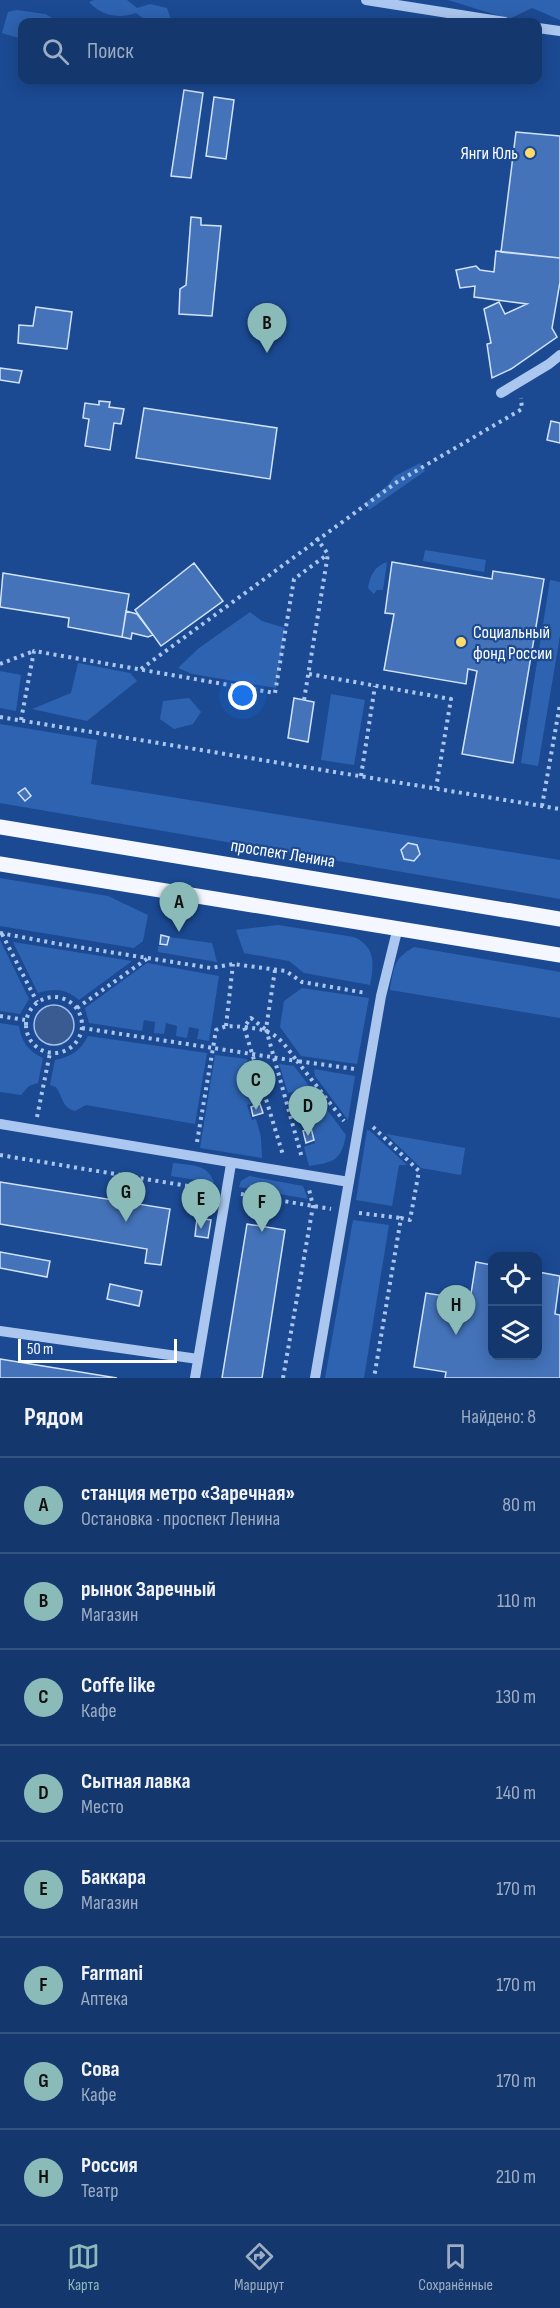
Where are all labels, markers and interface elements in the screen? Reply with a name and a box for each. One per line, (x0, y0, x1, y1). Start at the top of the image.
search box (18, 18, 542, 84)
icon: search (39, 35, 72, 68)
text: Поиск (87, 38, 133, 65)
place label: Янги Юль (460, 143, 518, 164)
marker: Янги Юль (523, 146, 537, 160)
pin: B (248, 304, 286, 353)
place label: Социальный фонд России (473, 622, 552, 664)
marker: Социальный фонд России (454, 635, 468, 649)
your location (228, 681, 257, 710)
street label: проспект Ленина (229, 835, 337, 872)
pin: A (160, 882, 198, 932)
pin: C (236, 1060, 276, 1110)
pin: D (288, 1086, 328, 1136)
pin: G (106, 1172, 146, 1222)
pin: E (182, 1180, 220, 1229)
pin: F (242, 1182, 282, 1232)
map controls (488, 1252, 542, 1360)
button: locate (488, 1252, 542, 1306)
pin: H (436, 1286, 476, 1335)
button: layers (488, 1306, 542, 1360)
scale bar (18, 1336, 177, 1364)
text: 50 m (27, 1340, 53, 1359)
text: Рядом (24, 1402, 83, 1433)
text: Найдено: 8 (461, 1405, 536, 1429)
text: станция метро «Заречная» (81, 1480, 295, 1507)
text: A (39, 1493, 48, 1517)
text: 80 m (502, 1493, 536, 1517)
text: Остановка · проспект Ленина (81, 1507, 280, 1531)
text: рынок Заречный (81, 1576, 216, 1603)
text: B (39, 1589, 48, 1613)
text: 110 m (497, 1589, 536, 1613)
text: Магазин (81, 1603, 138, 1627)
text: Coffe like (81, 1672, 155, 1699)
text: C (38, 1685, 49, 1709)
text: 130 m (496, 1685, 536, 1709)
text: Кафе (81, 1699, 117, 1723)
text: Сытная лавка (81, 1768, 190, 1795)
text: D (38, 1781, 49, 1805)
text: 140 m (496, 1781, 536, 1805)
text: Место (81, 1795, 124, 1819)
text: Баккара (81, 1864, 146, 1891)
text: E (39, 1877, 48, 1901)
text: 170 m (496, 1877, 536, 1901)
text: Магазин (81, 1891, 138, 1915)
text: Farmani (81, 1960, 143, 1987)
text: F (39, 1973, 48, 1997)
text: 170 m (496, 1973, 536, 1997)
text: Аптека (81, 1987, 128, 2011)
text: Сова (81, 2056, 120, 2083)
text: G (38, 2069, 49, 2093)
text: 170 m (496, 2069, 536, 2093)
text: Кафе (81, 2083, 117, 2107)
text: Россия (81, 2152, 138, 2179)
text: H (38, 2165, 49, 2189)
text: 210 m (496, 2165, 536, 2189)
text: Театр (81, 2179, 119, 2203)
tab: Карта (67, 2240, 100, 2295)
tab: Маршрут (234, 2240, 284, 2295)
tab: Сохранённые (418, 2240, 493, 2295)

